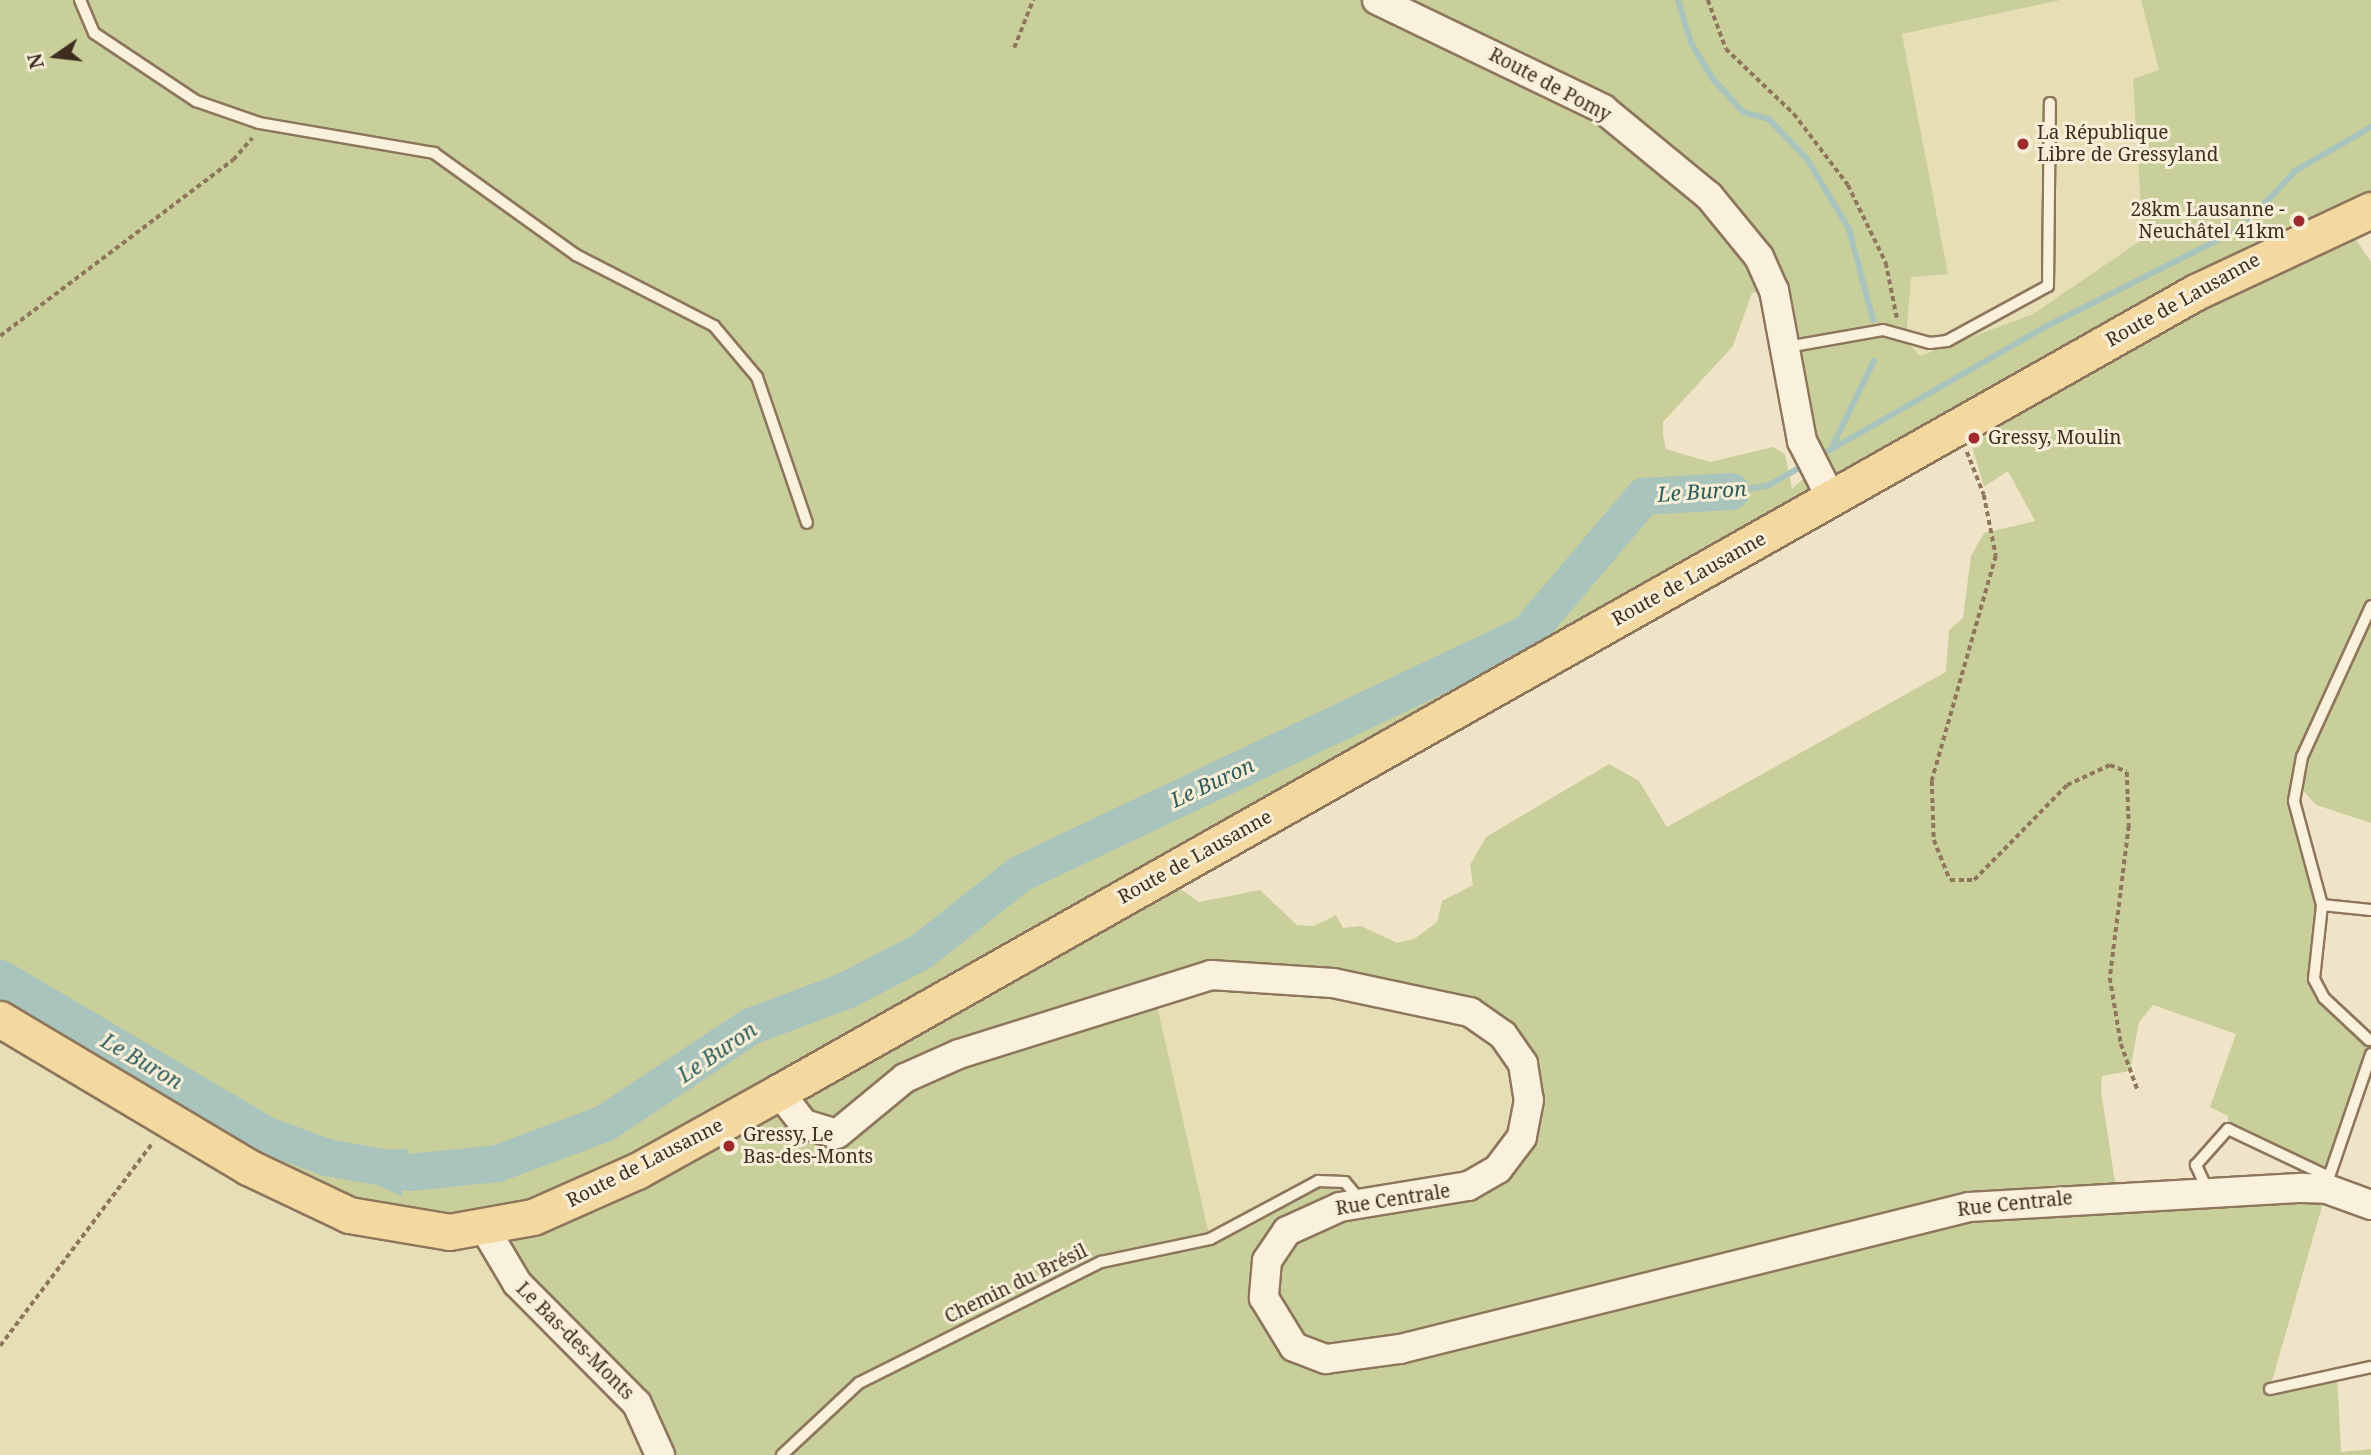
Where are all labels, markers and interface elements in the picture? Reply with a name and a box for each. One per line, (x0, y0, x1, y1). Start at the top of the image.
north arrow (21, 21, 91, 91)
street label: Route de Pomy (1485, 43, 1615, 127)
text: N (21, 51, 50, 72)
place label: La République Libre de Gressyland (2037, 122, 2218, 166)
marker: La République Libre de Gressyland (2015, 136, 2031, 152)
place label: 28km Lausanne - Neuchâtel 41km (2130, 199, 2285, 243)
marker: 28km Lausanne - Neuchâtel 41km (2291, 213, 2307, 229)
street label: Route de Lausanne (2102, 248, 2264, 352)
place label: Gressy, Moulin (1988, 427, 2122, 449)
marker: Gressy, Moulin (1966, 430, 1982, 446)
water label: Le Buron (1657, 475, 1747, 507)
street label: Route de Lausanne (1608, 527, 1770, 631)
water label: Le Buron (1166, 752, 1258, 812)
street label: Route de Lausanne (1114, 805, 1276, 909)
water label: Le Buron (673, 1017, 761, 1087)
water label: Le Buron (97, 1028, 187, 1094)
street label: Route de Lausanne (563, 1114, 727, 1212)
place label: Gressy, Le Bas-des-Monts (743, 1124, 873, 1168)
marker: Gressy, Le Bas-des-Monts (721, 1138, 737, 1154)
street label: Rue Centrale (1334, 1180, 1452, 1220)
street label: Rue Centrale (1956, 1187, 2074, 1221)
street label: Chemin du Brésil (941, 1240, 1091, 1328)
street label: Le Bas-des-Monts (511, 1277, 639, 1405)

